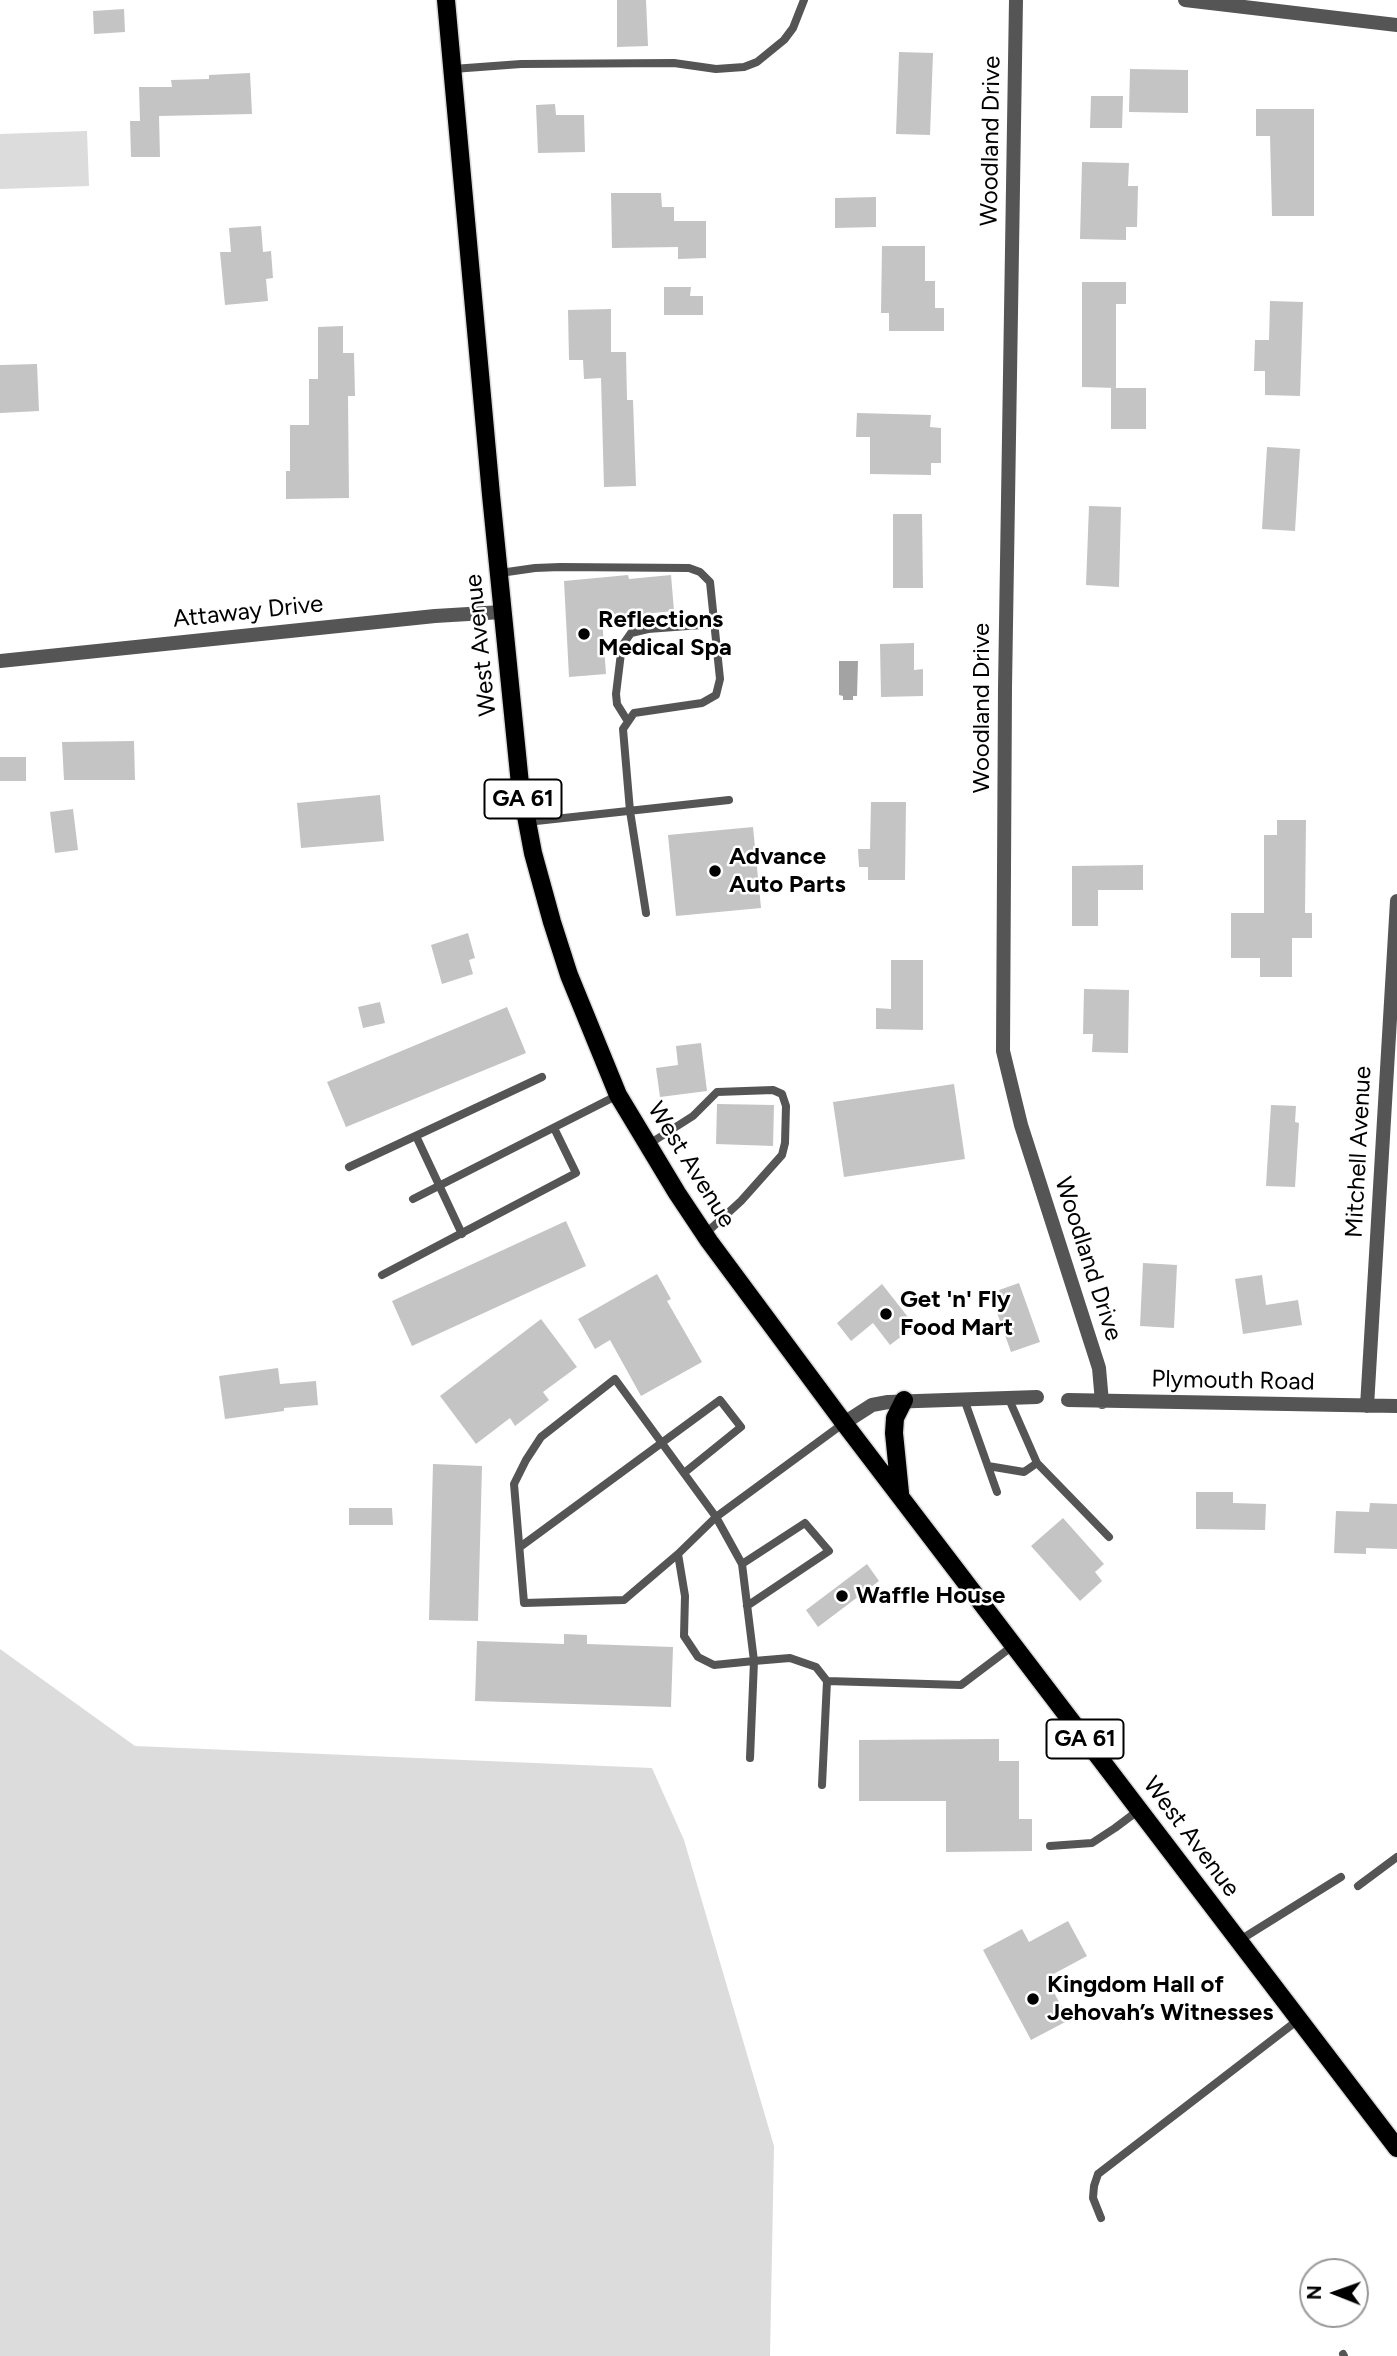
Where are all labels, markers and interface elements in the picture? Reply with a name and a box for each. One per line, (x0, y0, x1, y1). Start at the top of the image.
street label: Woodland Drive (975, 56, 1007, 226)
street label: West Avenue (459, 573, 503, 717)
street label: Attaway Drive (171, 590, 325, 634)
place label: Reflections Medical Spa (598, 606, 732, 662)
street label: Woodland Drive (968, 623, 996, 793)
marker: Reflections Medical Spa (576, 626, 592, 642)
road number: GA 61 (484, 779, 562, 818)
place label: Advance Auto Parts (729, 843, 846, 899)
marker: Advance Auto Parts (707, 863, 723, 879)
street label: Mitchell Avenue (1340, 1065, 1378, 1239)
street label: West Avenue (641, 1097, 741, 1233)
street label: Woodland Drive (1048, 1174, 1128, 1344)
place label: Get 'n' Fly Food Mart (900, 1286, 1013, 1342)
marker: Get 'n' Fly Food Mart (878, 1306, 894, 1322)
street label: Plymouth Road (1151, 1365, 1315, 1397)
place label: Waffle House (856, 1582, 1005, 1610)
marker: Waffle House (834, 1588, 850, 1604)
road number: GA 61 (1046, 1720, 1124, 1758)
street label: West Avenue (1137, 1771, 1245, 1903)
place label: Kingdom Hall of Jehovah’s Witnesses (1047, 1971, 1274, 2027)
marker: Kingdom Hall of Jehovah’s Witnesses (1025, 1991, 1041, 2007)
north arrow (1299, 2258, 1369, 2328)
text: N (1303, 2285, 1326, 2300)

